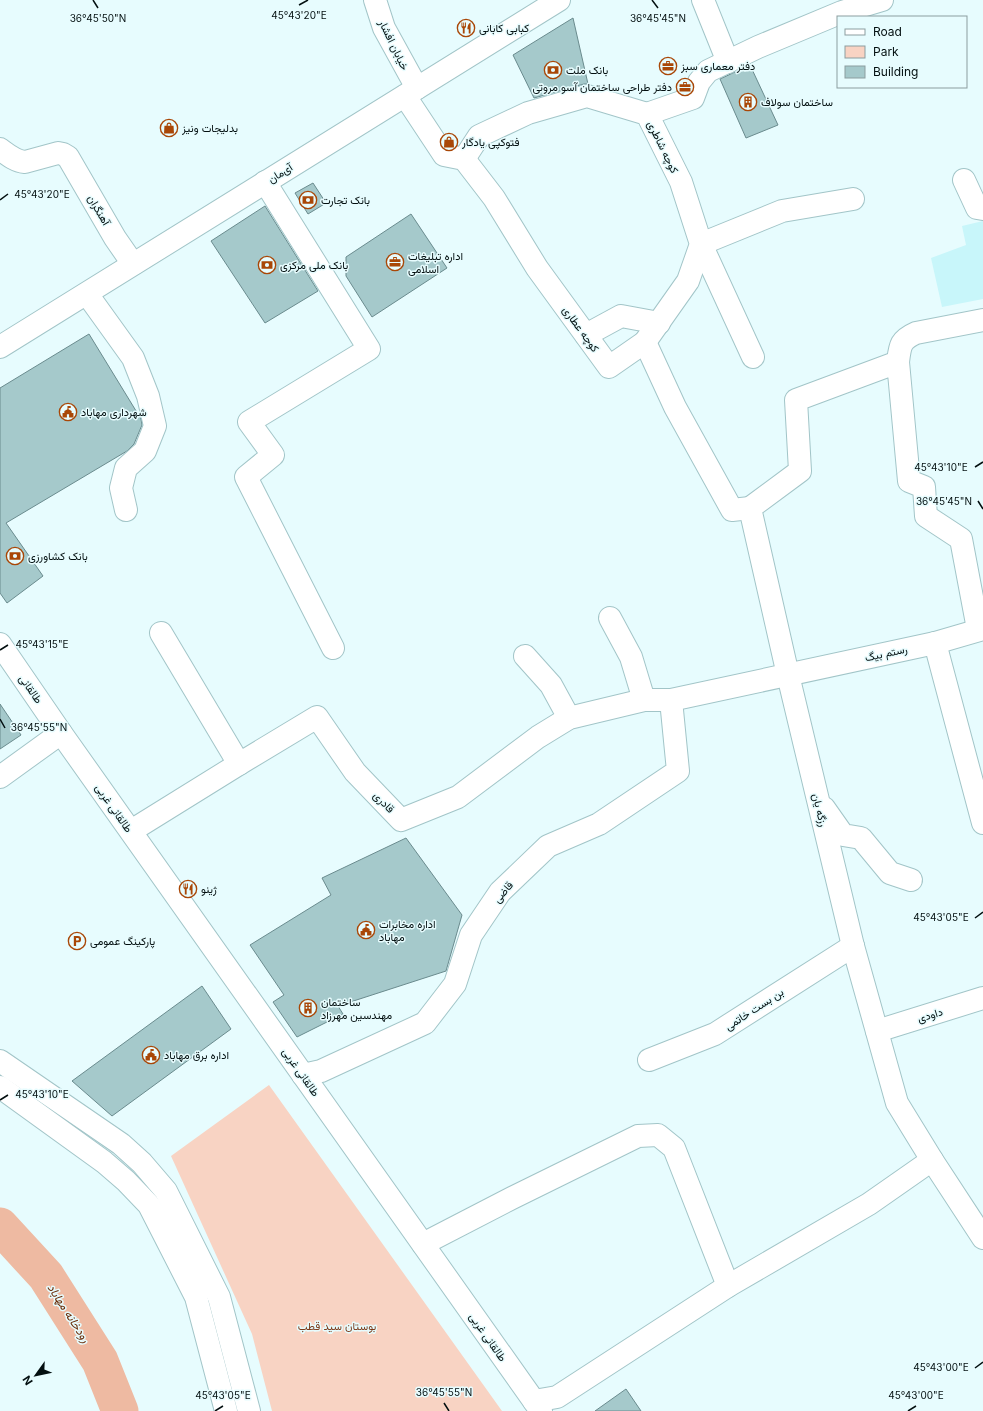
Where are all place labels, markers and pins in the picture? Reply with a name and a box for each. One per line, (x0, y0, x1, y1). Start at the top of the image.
restaurant icon: کبابی کابانی (456, 18, 476, 38)
place label: کبابی کابانی (479, 21, 529, 35)
office icon: دفتر معماری سبز (658, 56, 678, 76)
place label: دفتر معماری سبز (680, 59, 755, 73)
bank icon: بانک ملت (543, 60, 563, 80)
place label: بانک ملت (566, 63, 608, 77)
office icon: دفتر طراحی ساختمان آسو مروتی (675, 77, 695, 97)
place label: دفتر طراحی ساختمان آسو مروتی (532, 80, 672, 94)
building icon: ساختمان سولاف (738, 92, 758, 112)
place label: ساختمان سولاف (761, 95, 833, 109)
shop icon: بدلیجات ونیز (159, 118, 179, 138)
place label: بدلیجات ونیز (181, 121, 238, 135)
shop icon: فتوکپی یادگار (439, 132, 459, 152)
place label: فتوکپی یادگار (461, 135, 519, 150)
bank icon: بانک تجارت (298, 190, 318, 210)
place label: بانک تجارت (321, 193, 370, 207)
place label: اداره تبلیغات اسلامی (408, 249, 463, 276)
office icon: اداره تبلیغات اسلامی (385, 252, 405, 272)
bank icon: بانک ملی مرکزی (257, 255, 277, 275)
place label: بانک ملی مرکزی (280, 258, 348, 272)
public building icon: شهرداری مهاباد (58, 402, 78, 422)
place label: شهرداری مهاباد (81, 405, 147, 419)
bank icon: بانک کشاورزی (5, 546, 25, 566)
place label: بانک کشاورزی (28, 549, 88, 563)
restaurant icon: ژینو (178, 879, 198, 899)
place label: ژینو (201, 882, 217, 896)
place label: اداره مخابرات مهاباد (379, 917, 436, 944)
public building icon: اداره مخابرات مهاباد (356, 920, 376, 940)
parking icon: پارکینگ عمومی (67, 931, 87, 951)
place label: پارکینگ عمومی (90, 934, 155, 949)
place label: ساختمان مهندسین مهرزاد (321, 995, 392, 1022)
building icon: ساختمان مهندسین مهرزاد (298, 998, 318, 1018)
public building icon: اداره برق مهاباد (141, 1045, 161, 1065)
place label: اداره برق مهاباد (164, 1048, 229, 1062)

